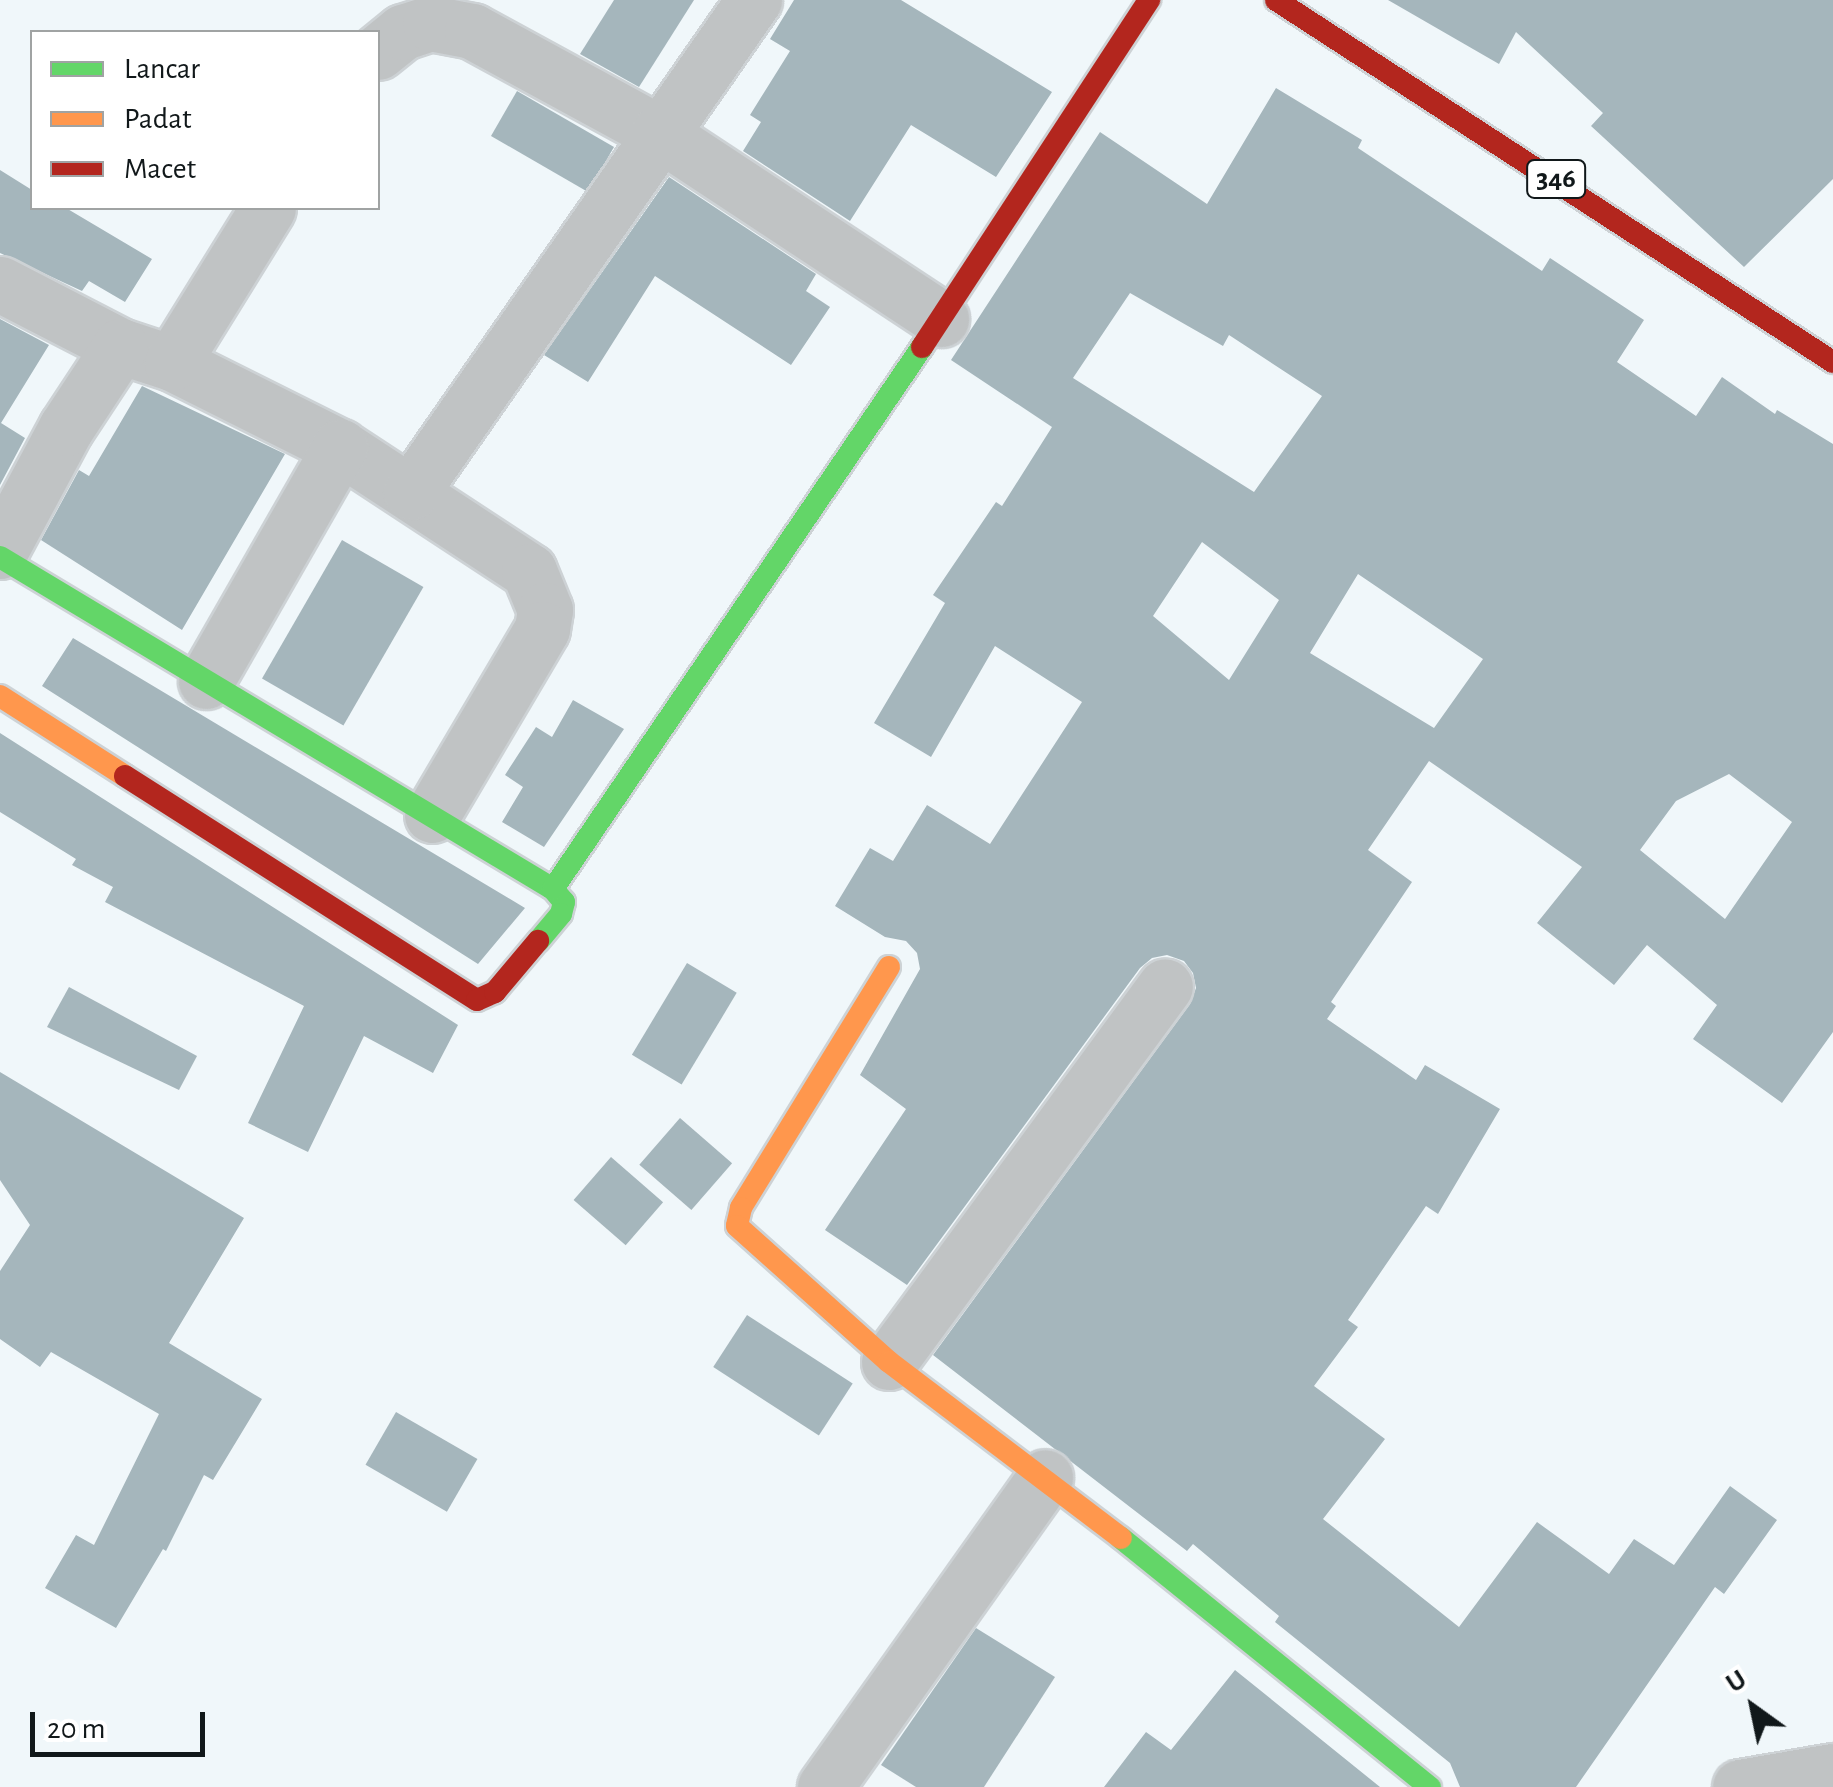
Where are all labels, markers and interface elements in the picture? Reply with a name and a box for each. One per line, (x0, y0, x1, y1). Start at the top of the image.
legend (30, 30, 380, 210)
text: Lancar (124, 54, 200, 84)
text: Padat (124, 104, 192, 134)
text: Macet (124, 154, 196, 184)
road number: 346 (1526, 156, 1586, 202)
north arrow (1703, 1657, 1803, 1757)
text: U (1722, 1665, 1752, 1698)
scale bar (35, 1692, 210, 1754)
text: 20 m (47, 1714, 105, 1744)

